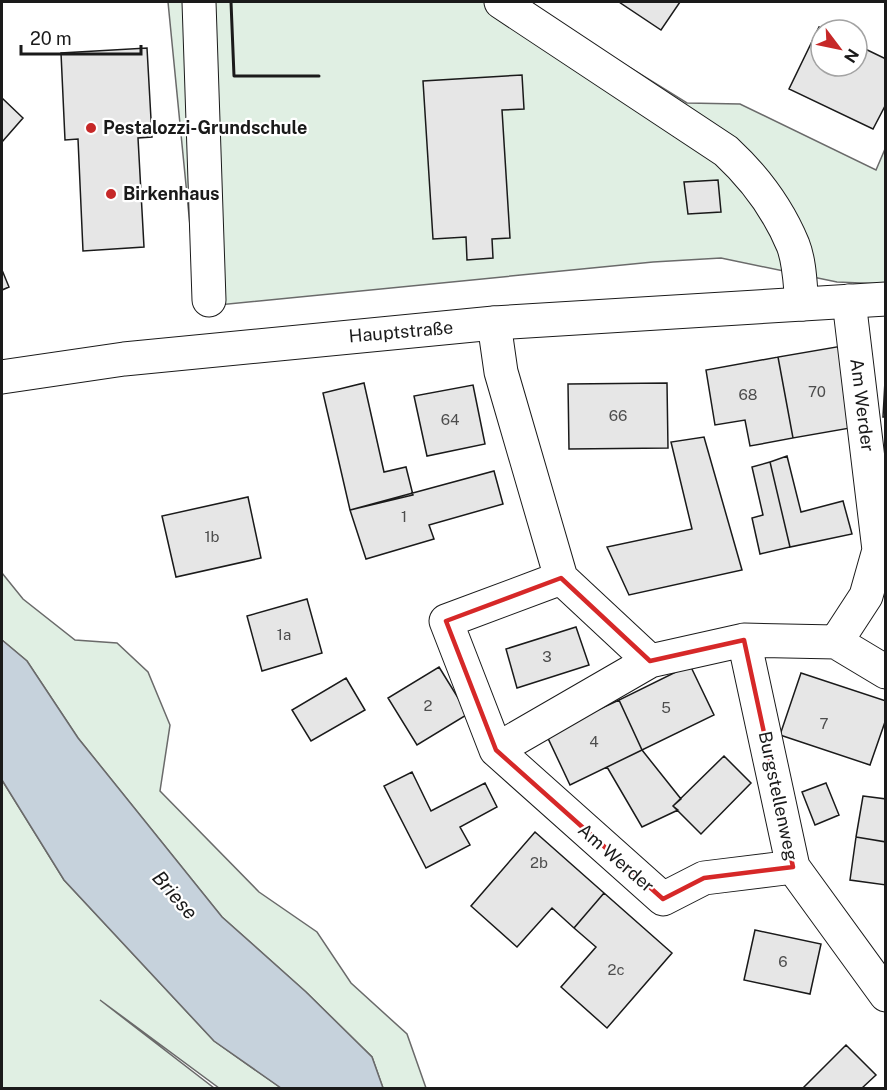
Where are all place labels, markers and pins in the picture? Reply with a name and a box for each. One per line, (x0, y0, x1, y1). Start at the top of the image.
place label: Pestalozzi-Grundschule (103, 117, 307, 138)
marker: Pestalozzi-Grundschule (84, 121, 98, 135)
place label: Birkenhaus (123, 183, 220, 204)
marker: Birkenhaus (104, 187, 118, 201)

